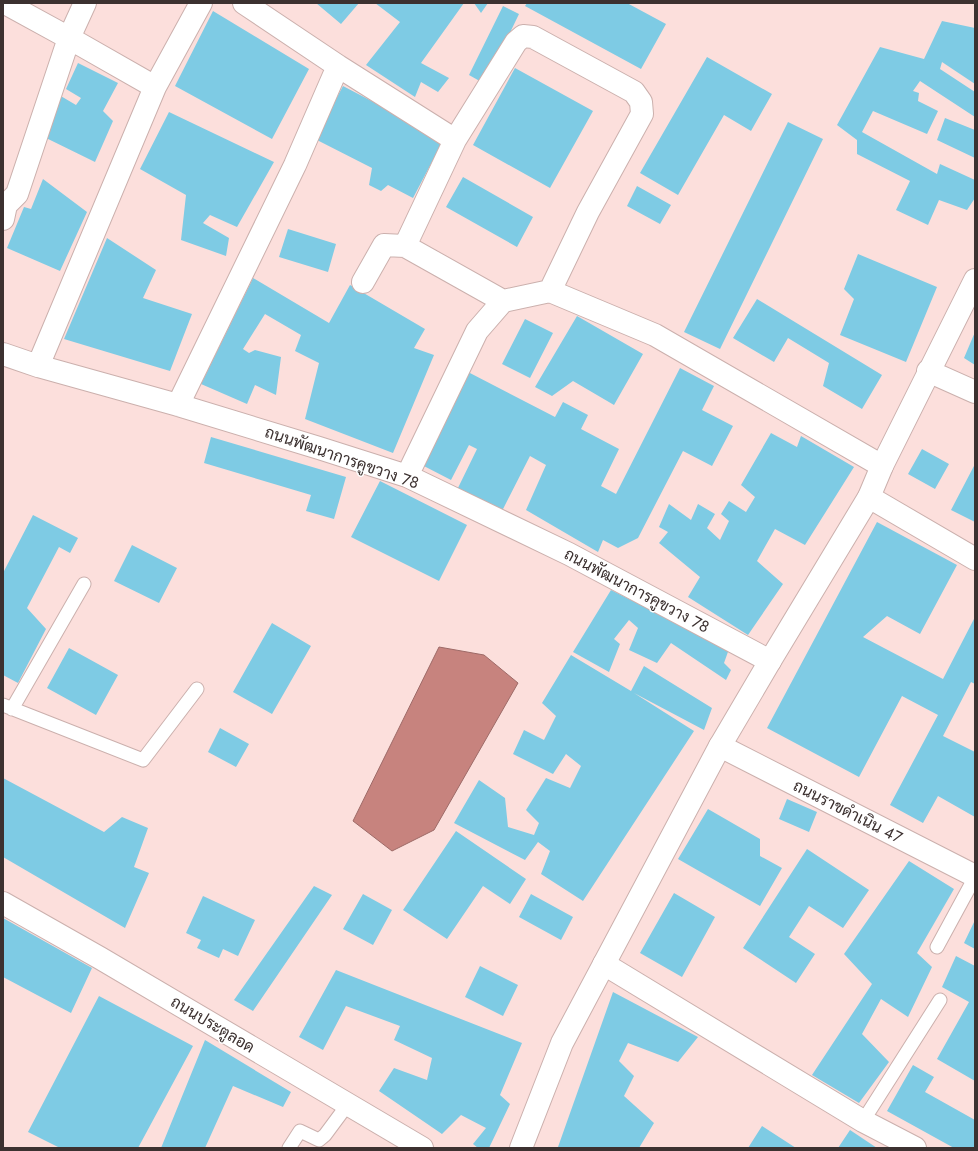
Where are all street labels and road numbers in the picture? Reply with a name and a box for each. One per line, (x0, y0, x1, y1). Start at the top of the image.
street label: ถนนพัฒนาการคูขวาง 78 (262, 420, 422, 495)
street label: ถนนพัฒนาการคูขวาง 78 (560, 542, 713, 639)
street label: ถนนราขดำเนิน 47 (789, 774, 907, 849)
street label: ถนนประตูลอด (166, 990, 259, 1059)

